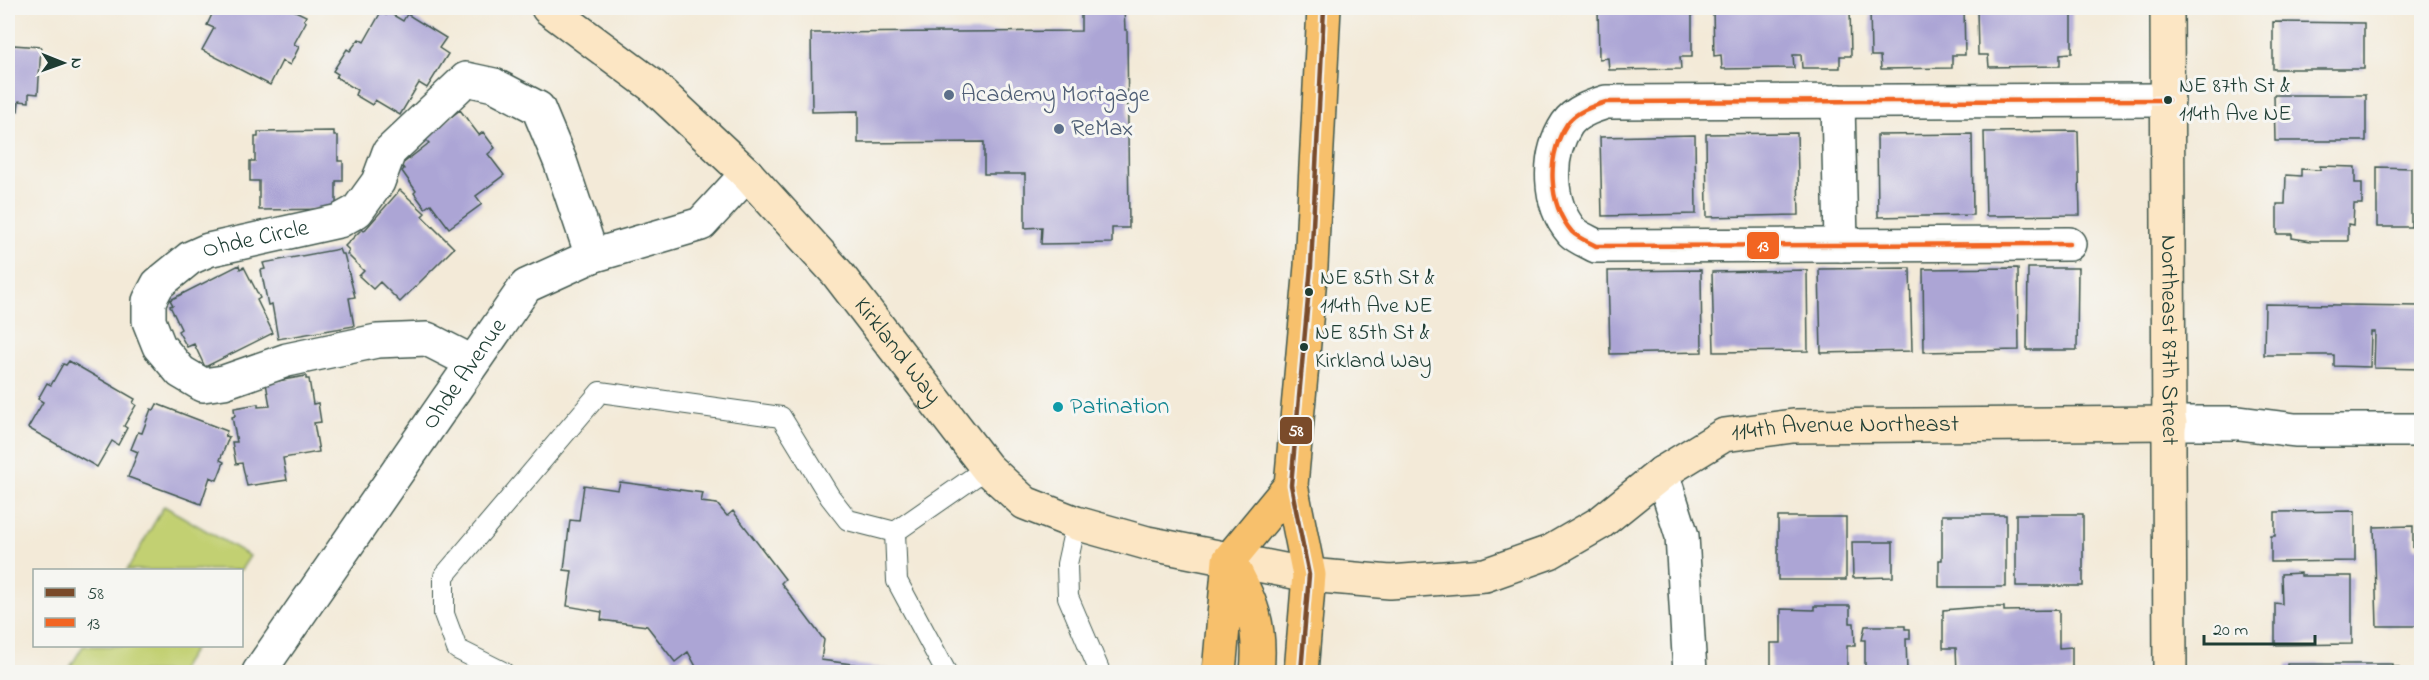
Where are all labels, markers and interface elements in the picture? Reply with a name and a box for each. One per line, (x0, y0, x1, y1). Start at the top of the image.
north arrow (33, 33, 93, 93)
text: N (64, 58, 88, 69)
place label: NE 87th St & 114th Ave NE (2179, 71, 2292, 131)
place label: Academy Mortgage (961, 78, 1150, 114)
marker: Academy Mortgage (942, 88, 956, 102)
marker: NE 87th St & 114th Ave NE (2162, 94, 2174, 106)
place label: ReMax (1071, 112, 1133, 147)
marker: ReMax (1052, 122, 1066, 136)
street label: Ohde Circle (199, 211, 312, 268)
line badge: 13 (1746, 231, 1780, 260)
text: 13 (1757, 235, 1769, 259)
street label: Northeast 87th Street (2151, 235, 2186, 445)
place label: NE 85th St & 114th Ave NE (1320, 263, 1435, 323)
marker: NE 85th St & 114th Ave NE (1303, 286, 1315, 298)
street label: Kirkland Way (844, 290, 950, 413)
street label: Ohde Avenue (414, 311, 516, 437)
place label: NE 85th St & Kirkland Way (1315, 318, 1432, 379)
marker: NE 85th St & Kirkland Way (1298, 341, 1310, 353)
place label: Patination (1070, 390, 1169, 425)
marker: Patination (1051, 400, 1065, 414)
street label: 114th Avenue Northeast (1729, 407, 1959, 451)
line badge: 58 (1279, 416, 1313, 445)
text: 58 (1288, 420, 1304, 444)
legend (33, 569, 243, 647)
text: 58 (87, 582, 104, 608)
scale bar (2204, 608, 2315, 646)
text: 13 (87, 612, 100, 638)
text: 20 m (2213, 618, 2248, 644)

